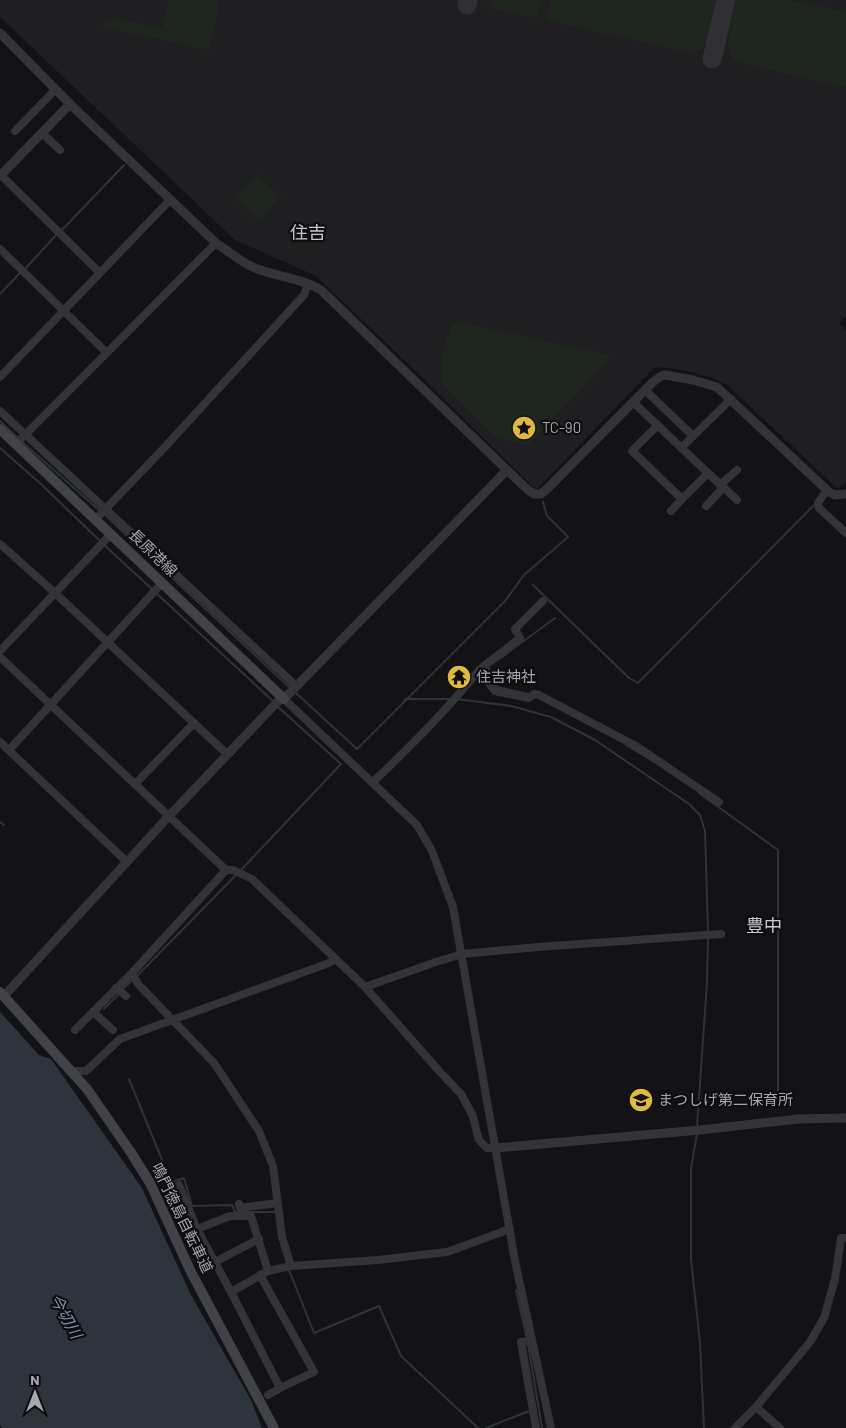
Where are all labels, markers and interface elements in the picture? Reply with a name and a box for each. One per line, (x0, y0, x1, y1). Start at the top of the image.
district label: 住吉 (290, 221, 326, 243)
place icon: TC-90 (511, 415, 537, 441)
place label: TC-90 (542, 418, 581, 436)
street label: 長原港線 (126, 525, 182, 580)
temple icon: 住吉神社 (446, 664, 472, 690)
place label: 住吉神社 (476, 667, 536, 685)
district label: 豊中 (746, 914, 782, 936)
school or university icon: まつしげ第二保育所 (628, 1087, 654, 1113)
place label: まつしげ第二保育所 (658, 1090, 793, 1108)
street label: 鳴門徳島自転車道 (149, 1160, 217, 1275)
water label: 今切川 (46, 1290, 87, 1343)
north arrow (10, 1368, 60, 1418)
text: N (30, 1371, 40, 1388)

